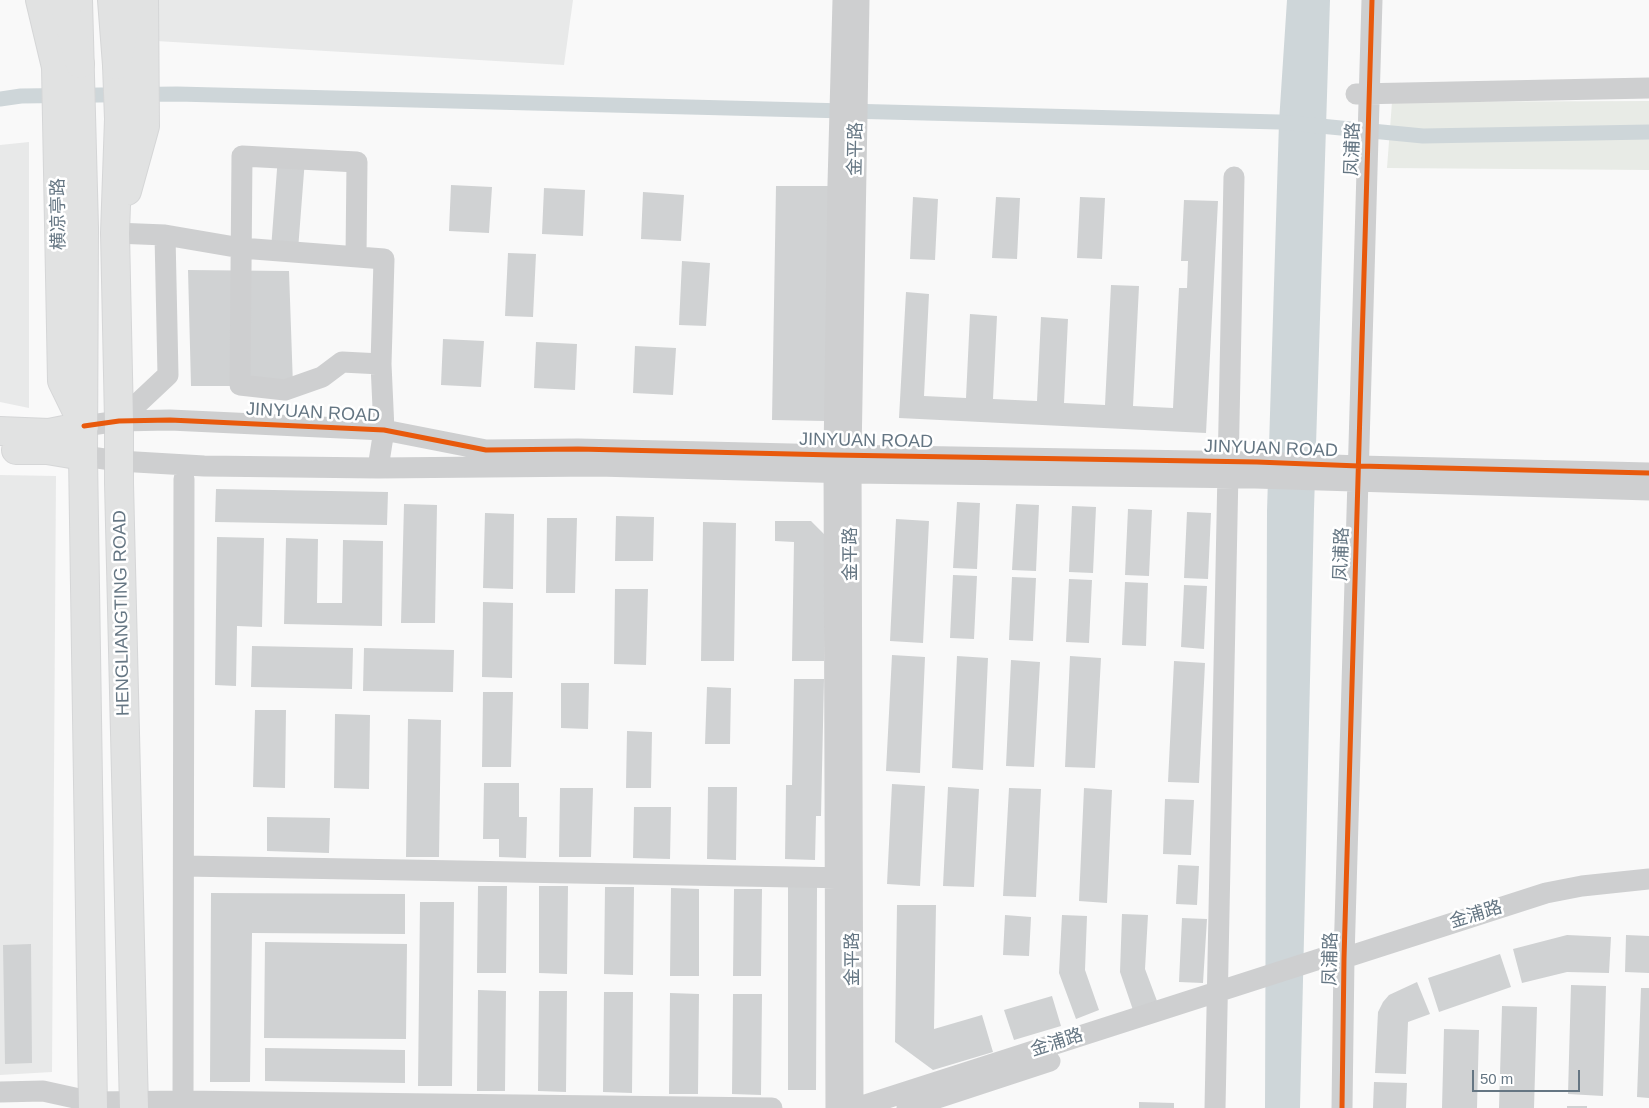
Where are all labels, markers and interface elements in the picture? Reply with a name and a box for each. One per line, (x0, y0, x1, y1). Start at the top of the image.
street label: 金平路 (845, 122, 867, 176)
street label: 凤浦路 (1341, 122, 1365, 176)
street label: 横凉亭路 (48, 178, 70, 250)
street label: JINYUAN ROAD (246, 399, 380, 427)
street label: JINYUAN ROAD (799, 429, 933, 453)
street label: JINYUAN ROAD (1204, 436, 1338, 462)
street label: HENGLIANGTING ROAD (109, 510, 135, 716)
street label: 金平路 (840, 527, 862, 581)
street label: 凤浦路 (1330, 527, 1354, 581)
street label: 金浦路 (1447, 897, 1505, 933)
street label: 金平路 (842, 932, 864, 986)
street label: 凤浦路 (1320, 932, 1342, 986)
street label: 金浦路 (1028, 1024, 1086, 1062)
scale bar (1474, 1060, 1582, 1092)
text: 50 m (1480, 1070, 1513, 1087)

